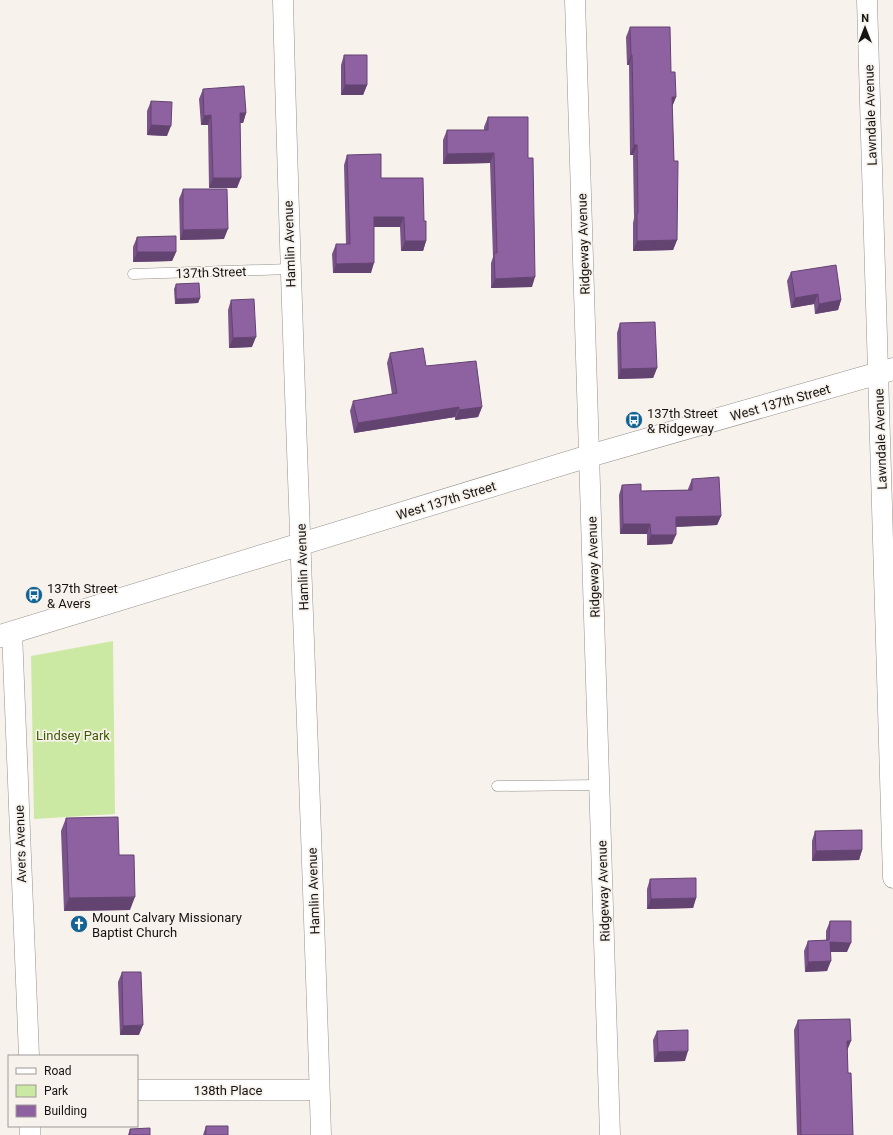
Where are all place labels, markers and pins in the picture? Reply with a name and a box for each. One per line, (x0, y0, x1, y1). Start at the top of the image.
place label: 137th Street & Ridgeway (647, 406, 718, 436)
bus stop icon: 137th Street & Ridgeway (624, 410, 644, 430)
place label: 137th Street & Avers (47, 581, 118, 611)
bus stop icon: 137th Street & Avers (24, 585, 44, 605)
place label: Mount Calvary Missionary Baptist Church (92, 910, 242, 940)
church icon: Mount Calvary Missionary Baptist Church (69, 914, 89, 934)

